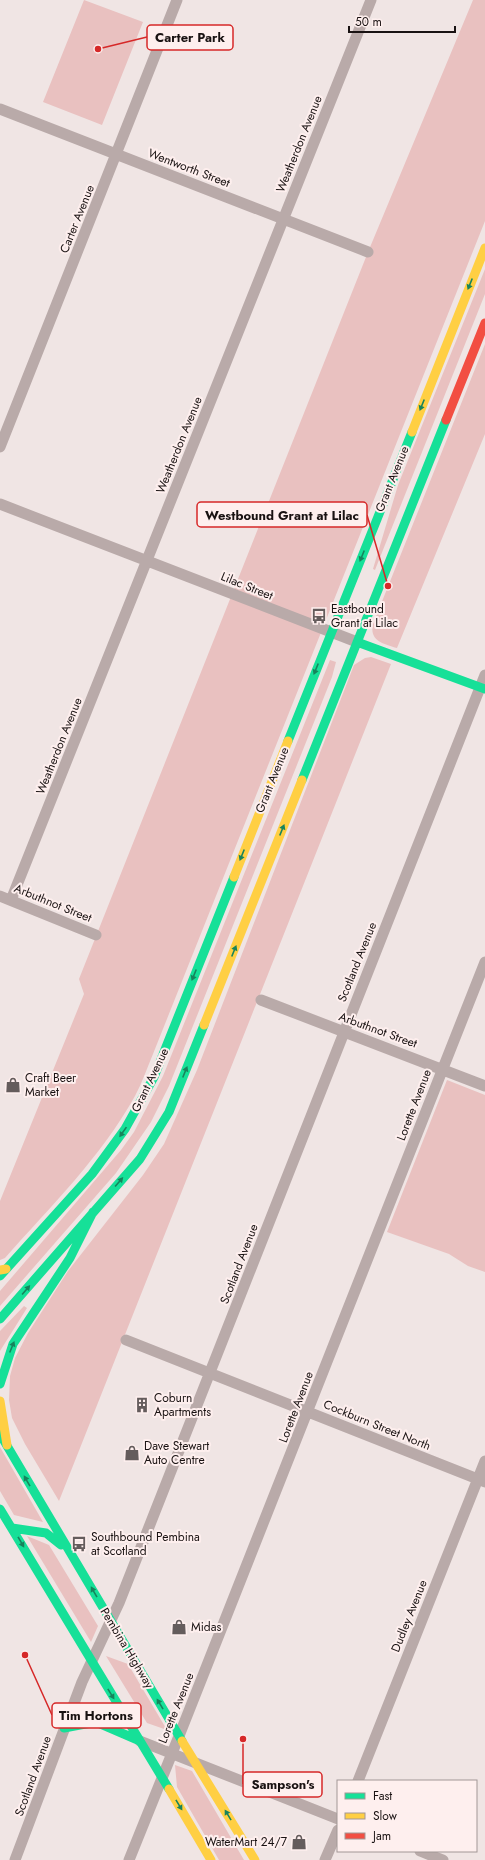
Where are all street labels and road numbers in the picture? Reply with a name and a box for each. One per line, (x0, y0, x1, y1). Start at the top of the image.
street label: Weatherdon Avenue (271, 93, 327, 195)
street label: Wentworth Street (145, 144, 233, 192)
street label: Carter Avenue (55, 182, 99, 256)
street label: Weatherdon Avenue (151, 394, 207, 496)
street label: Grant Avenue (371, 443, 413, 515)
street label: Lilac Street (218, 567, 276, 605)
street label: Weatherdon Avenue (31, 695, 87, 797)
street label: Grant Avenue (251, 744, 293, 816)
street label: Arbuthnot Street (11, 879, 95, 927)
street label: Scotland Avenue (333, 919, 381, 1005)
street label: Arbuthnot Street (336, 1007, 420, 1053)
street label: Grant Avenue (127, 1045, 173, 1115)
street label: Lorette Avenue (392, 1067, 436, 1143)
street label: Scotland Avenue (215, 1221, 263, 1307)
street label: Lorette Avenue (274, 1369, 318, 1445)
street label: Cockburn Street North (321, 1395, 433, 1455)
street label: Dudley Avenue (386, 1577, 432, 1655)
street label: Pembina Highway (96, 1604, 159, 1692)
street label: Lorette Avenue (154, 1670, 198, 1746)
street label: Scotland Avenue (10, 1733, 56, 1819)

